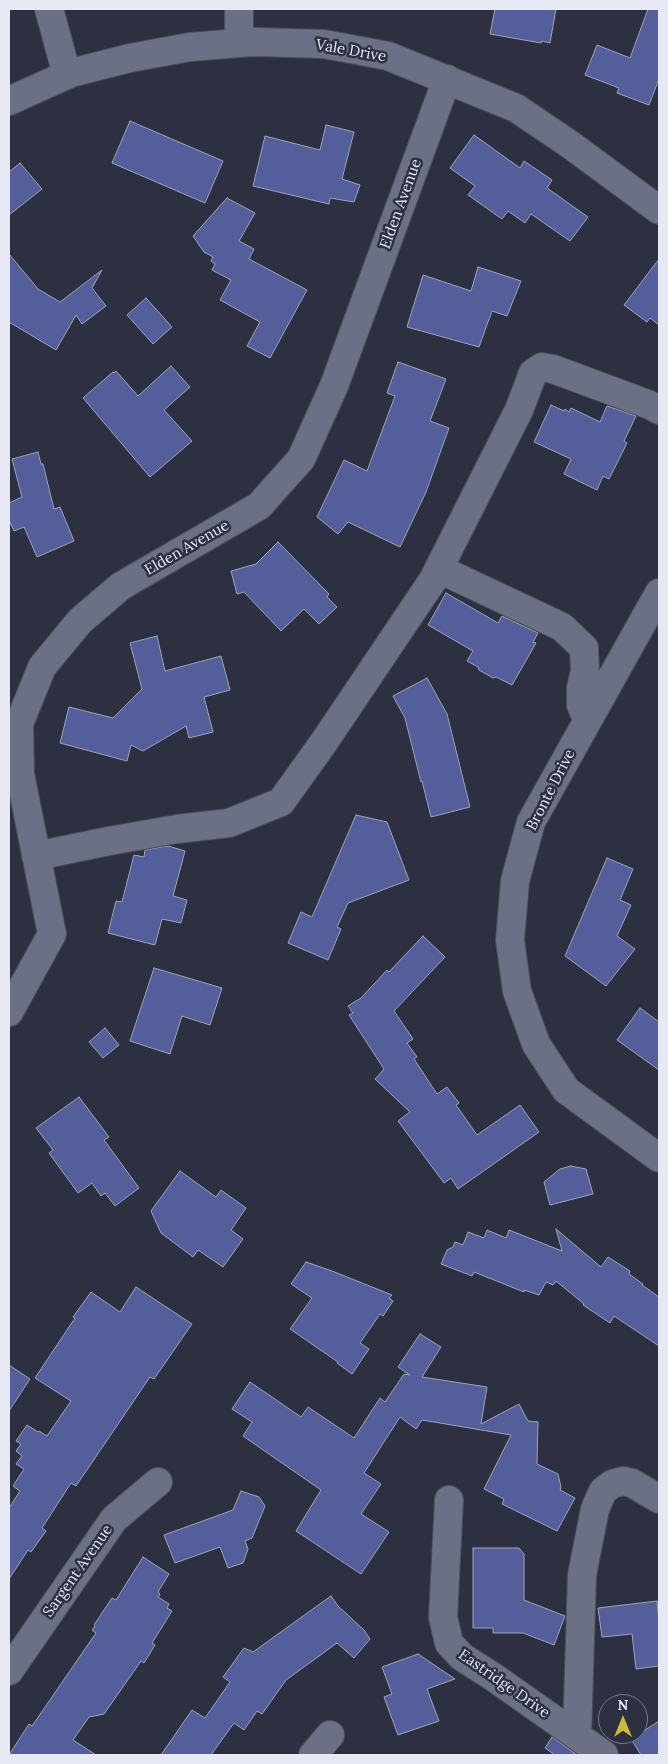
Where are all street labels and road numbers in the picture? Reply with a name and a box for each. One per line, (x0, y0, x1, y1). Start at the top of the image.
street label: Vale Drive (315, 36, 387, 66)
street label: Elden Avenue (376, 157, 426, 251)
street label: Elden Avenue (142, 517, 232, 579)
street label: Bronte Drive (523, 746, 579, 834)
street label: Sargent Avenue (39, 1521, 117, 1621)
street label: Eastridge Drive (455, 1646, 553, 1722)

